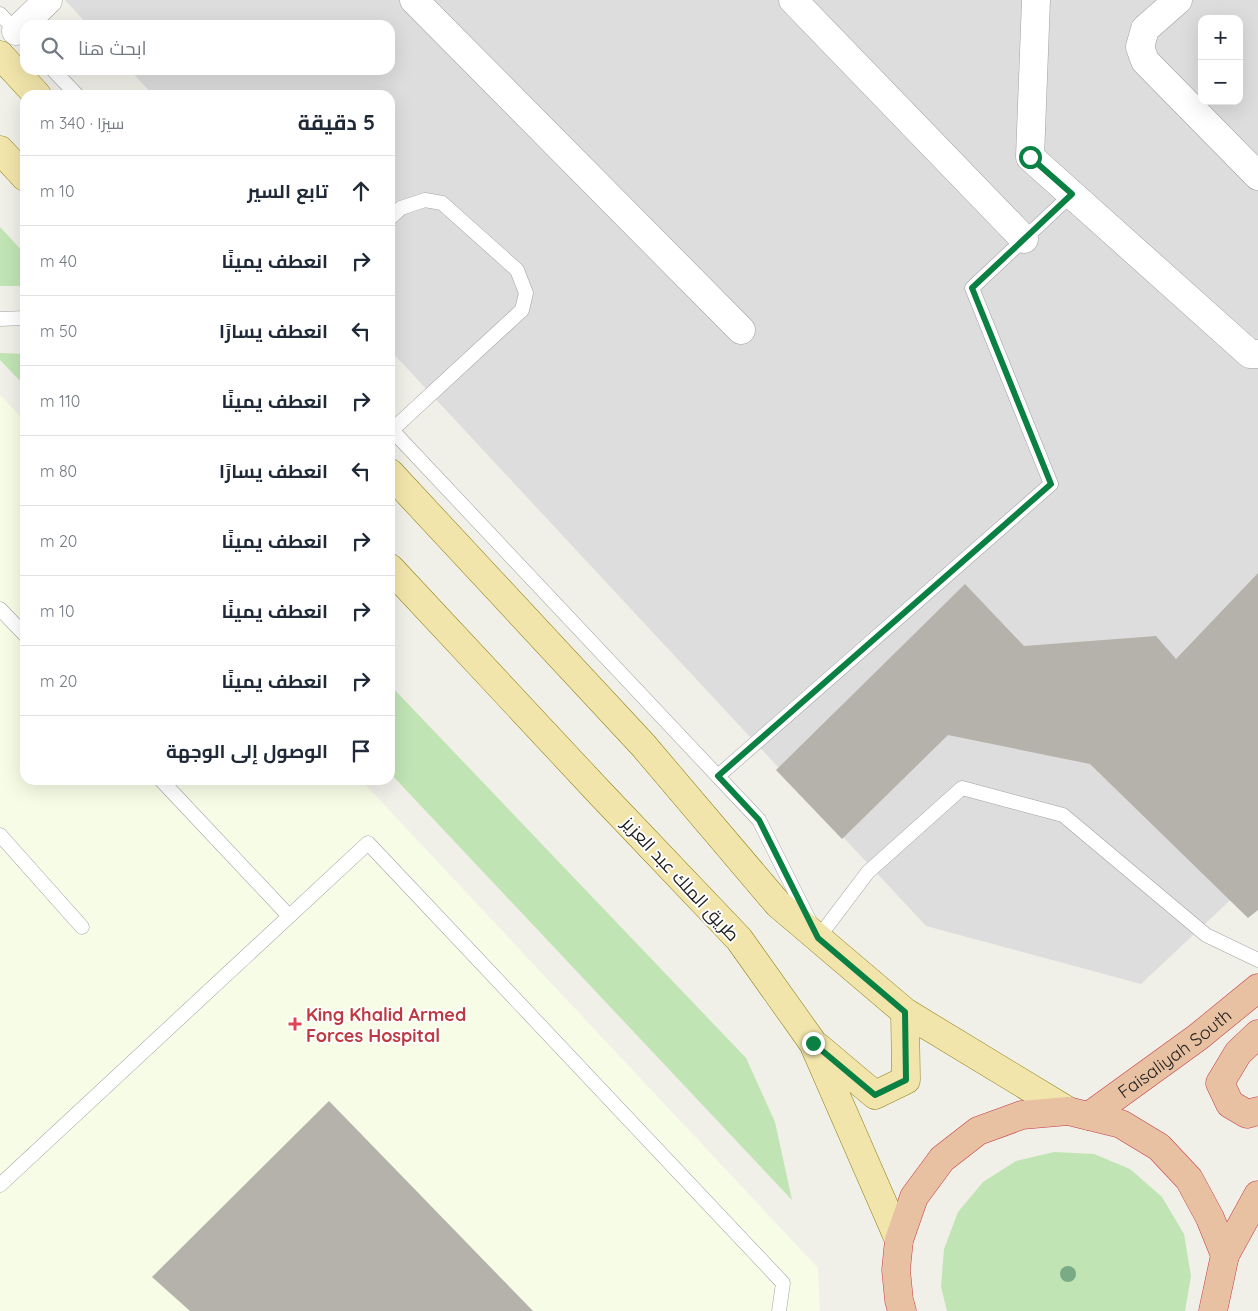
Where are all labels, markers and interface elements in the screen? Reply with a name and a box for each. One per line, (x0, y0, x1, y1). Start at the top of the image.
map controls (1198, 15, 1243, 105)
button: + (1198, 15, 1243, 60)
search box (20, 20, 395, 75)
icon: search (38, 34, 66, 62)
text: ابحث هنا (78, 36, 147, 60)
button: − (1198, 60, 1243, 105)
text: 5 دقيقة (298, 109, 375, 135)
text: سيرًا · 340 m (40, 113, 124, 133)
route start (1019, 146, 1042, 169)
icon: ahead (347, 177, 375, 205)
text: تابع السير (247, 179, 328, 203)
text: 10 m (40, 181, 74, 201)
icon: right (347, 247, 375, 275)
text: انعطف يمينًا (221, 249, 328, 273)
text: 40 m (40, 251, 77, 271)
icon: left (347, 317, 375, 345)
text: انعطف يسارًا (219, 319, 328, 343)
text: 50 m (40, 321, 77, 341)
icon: right (347, 387, 375, 415)
text: انعطف يمينًا (221, 389, 328, 413)
text: 110 m (40, 391, 80, 411)
icon: left (347, 457, 375, 485)
text: انعطف يسارًا (219, 459, 328, 483)
text: 80 m (40, 461, 77, 481)
icon: right (347, 527, 375, 555)
text: انعطف يمينًا (221, 529, 328, 553)
text: 20 m (40, 531, 77, 551)
icon: right (347, 597, 375, 625)
text: انعطف يمينًا (221, 599, 328, 623)
text: 10 m (40, 601, 74, 621)
icon: right (347, 667, 375, 695)
text: انعطف يمينًا (221, 669, 328, 693)
text: 20 m (40, 671, 77, 691)
icon: arrive (347, 737, 375, 765)
text: الوصول إلى الوجهة (166, 739, 328, 763)
street label: طريق الملك عبد العزيز (616, 811, 745, 947)
place label: King Khalid Armed Forces Hospital (306, 1003, 466, 1047)
street label: Faisaliyah South (1113, 1003, 1236, 1103)
marker: King Khalid Armed Forces Hospital (288, 1017, 302, 1031)
route end (802, 1032, 825, 1055)

